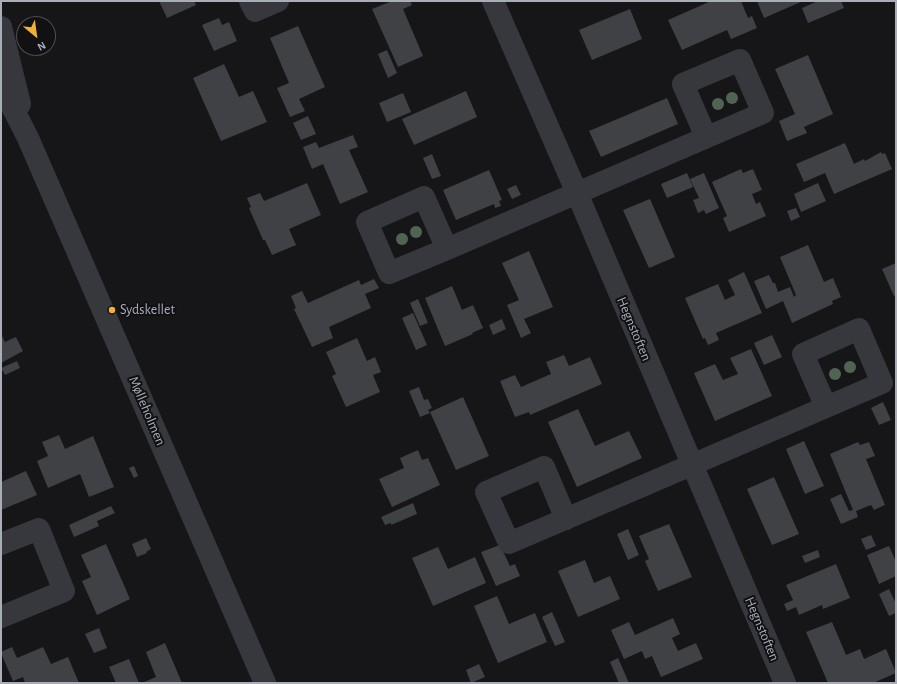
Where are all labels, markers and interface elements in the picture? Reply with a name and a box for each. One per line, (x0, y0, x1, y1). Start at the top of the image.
north arrow (16, 16, 56, 56)
text: N (36, 39, 48, 53)
street label: Hegnstoften (613, 294, 655, 364)
place label: Sydskellet (120, 302, 175, 318)
marker: Sydskellet (107, 305, 117, 315)
street label: Mølleholmen (125, 374, 169, 448)
street label: Hegnstoften (741, 594, 783, 664)

